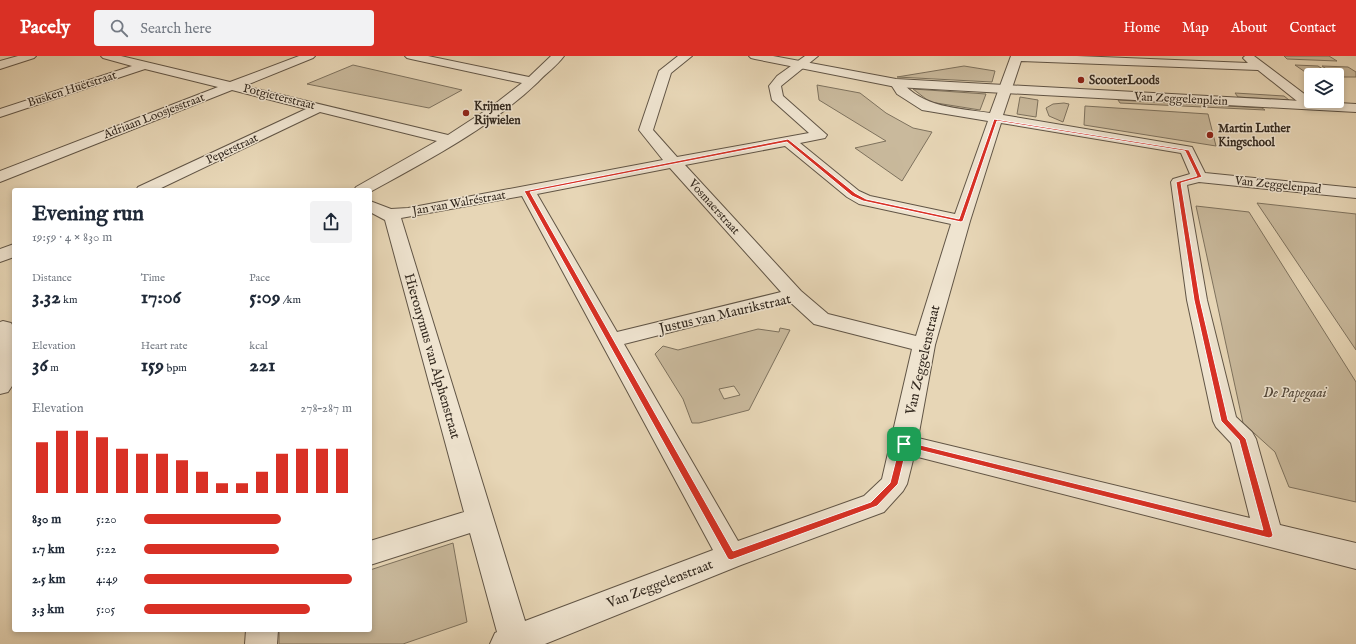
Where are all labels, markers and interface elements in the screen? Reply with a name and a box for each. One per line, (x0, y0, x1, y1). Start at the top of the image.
search box (94, 10, 374, 46)
text: Pacely (20, 16, 70, 40)
icon: search (108, 17, 130, 39)
text: Search here (140, 19, 212, 38)
text: Home (1124, 19, 1160, 37)
text: Map (1182, 19, 1209, 37)
text: About (1231, 19, 1267, 37)
text: Contact (1289, 19, 1336, 37)
street label: Busken Huëtstraat (26, 68, 118, 110)
map controls (1304, 68, 1344, 108)
button: layers (1304, 68, 1344, 108)
place label: ScooterLoods (1089, 73, 1160, 88)
marker: ScooterLoods (1076, 75, 1086, 85)
street label: Potgieterstraat (241, 81, 317, 113)
street label: Van Zeggelenplein (1133, 89, 1229, 110)
street label: Adriaan Loosjesstraat (100, 90, 207, 143)
place label: Krijnen Rijwielen (474, 99, 521, 129)
marker: Krijnen Rijwielen (461, 108, 471, 118)
place label: Martin Luther Kingschool (1218, 121, 1291, 151)
street label: Peperstraat (203, 130, 261, 169)
marker: Martin Luther Kingschool (1205, 130, 1215, 140)
street label: Van Zeggelenpad (1233, 173, 1323, 198)
street label: Vosmaerstraat (684, 175, 743, 238)
street label: Jan van Walréstraat (409, 187, 507, 220)
text: Evening run (32, 200, 144, 228)
button: share (310, 201, 352, 243)
text: 19:59 · 4 × 830 m (32, 229, 112, 246)
text: Distance (32, 271, 72, 285)
text: Time (141, 271, 165, 285)
text: Pace (249, 271, 270, 285)
street label: Hieronymus van Alphenstraat (400, 271, 464, 441)
text: 3.32 (32, 285, 61, 310)
text: 17:06 (141, 285, 181, 310)
text: 5:09 (249, 285, 280, 310)
street label: Justus van Maurikstraat (655, 290, 793, 338)
text: km (61, 293, 77, 307)
text: /km (280, 293, 301, 307)
street label: Van Zeggelenstraat (901, 303, 944, 418)
text: Elevation (32, 339, 76, 353)
text: Heart rate (141, 339, 188, 353)
text: kcal (249, 339, 268, 353)
text: 36 (32, 353, 48, 378)
text: 159 (141, 353, 164, 378)
text: 221 (249, 353, 276, 378)
text: m (48, 361, 59, 375)
text: bpm (164, 361, 187, 375)
park label: De Papegaai (1263, 384, 1328, 403)
text: Elevation (32, 400, 84, 417)
text: 278–287 m (300, 400, 352, 417)
pin (887, 427, 921, 461)
icon: arrive (893, 433, 915, 455)
text: 830 m (32, 511, 61, 528)
text: 5:20 (96, 511, 117, 528)
text: 1.7 km (32, 541, 65, 558)
text: 5:22 (96, 541, 116, 558)
street label: Van Zeggelenstraat (604, 555, 716, 613)
text: 2.5 km (32, 571, 65, 588)
text: 4:49 (96, 571, 118, 588)
text: 3.3 km (32, 601, 64, 618)
text: 5:05 (96, 601, 115, 618)

